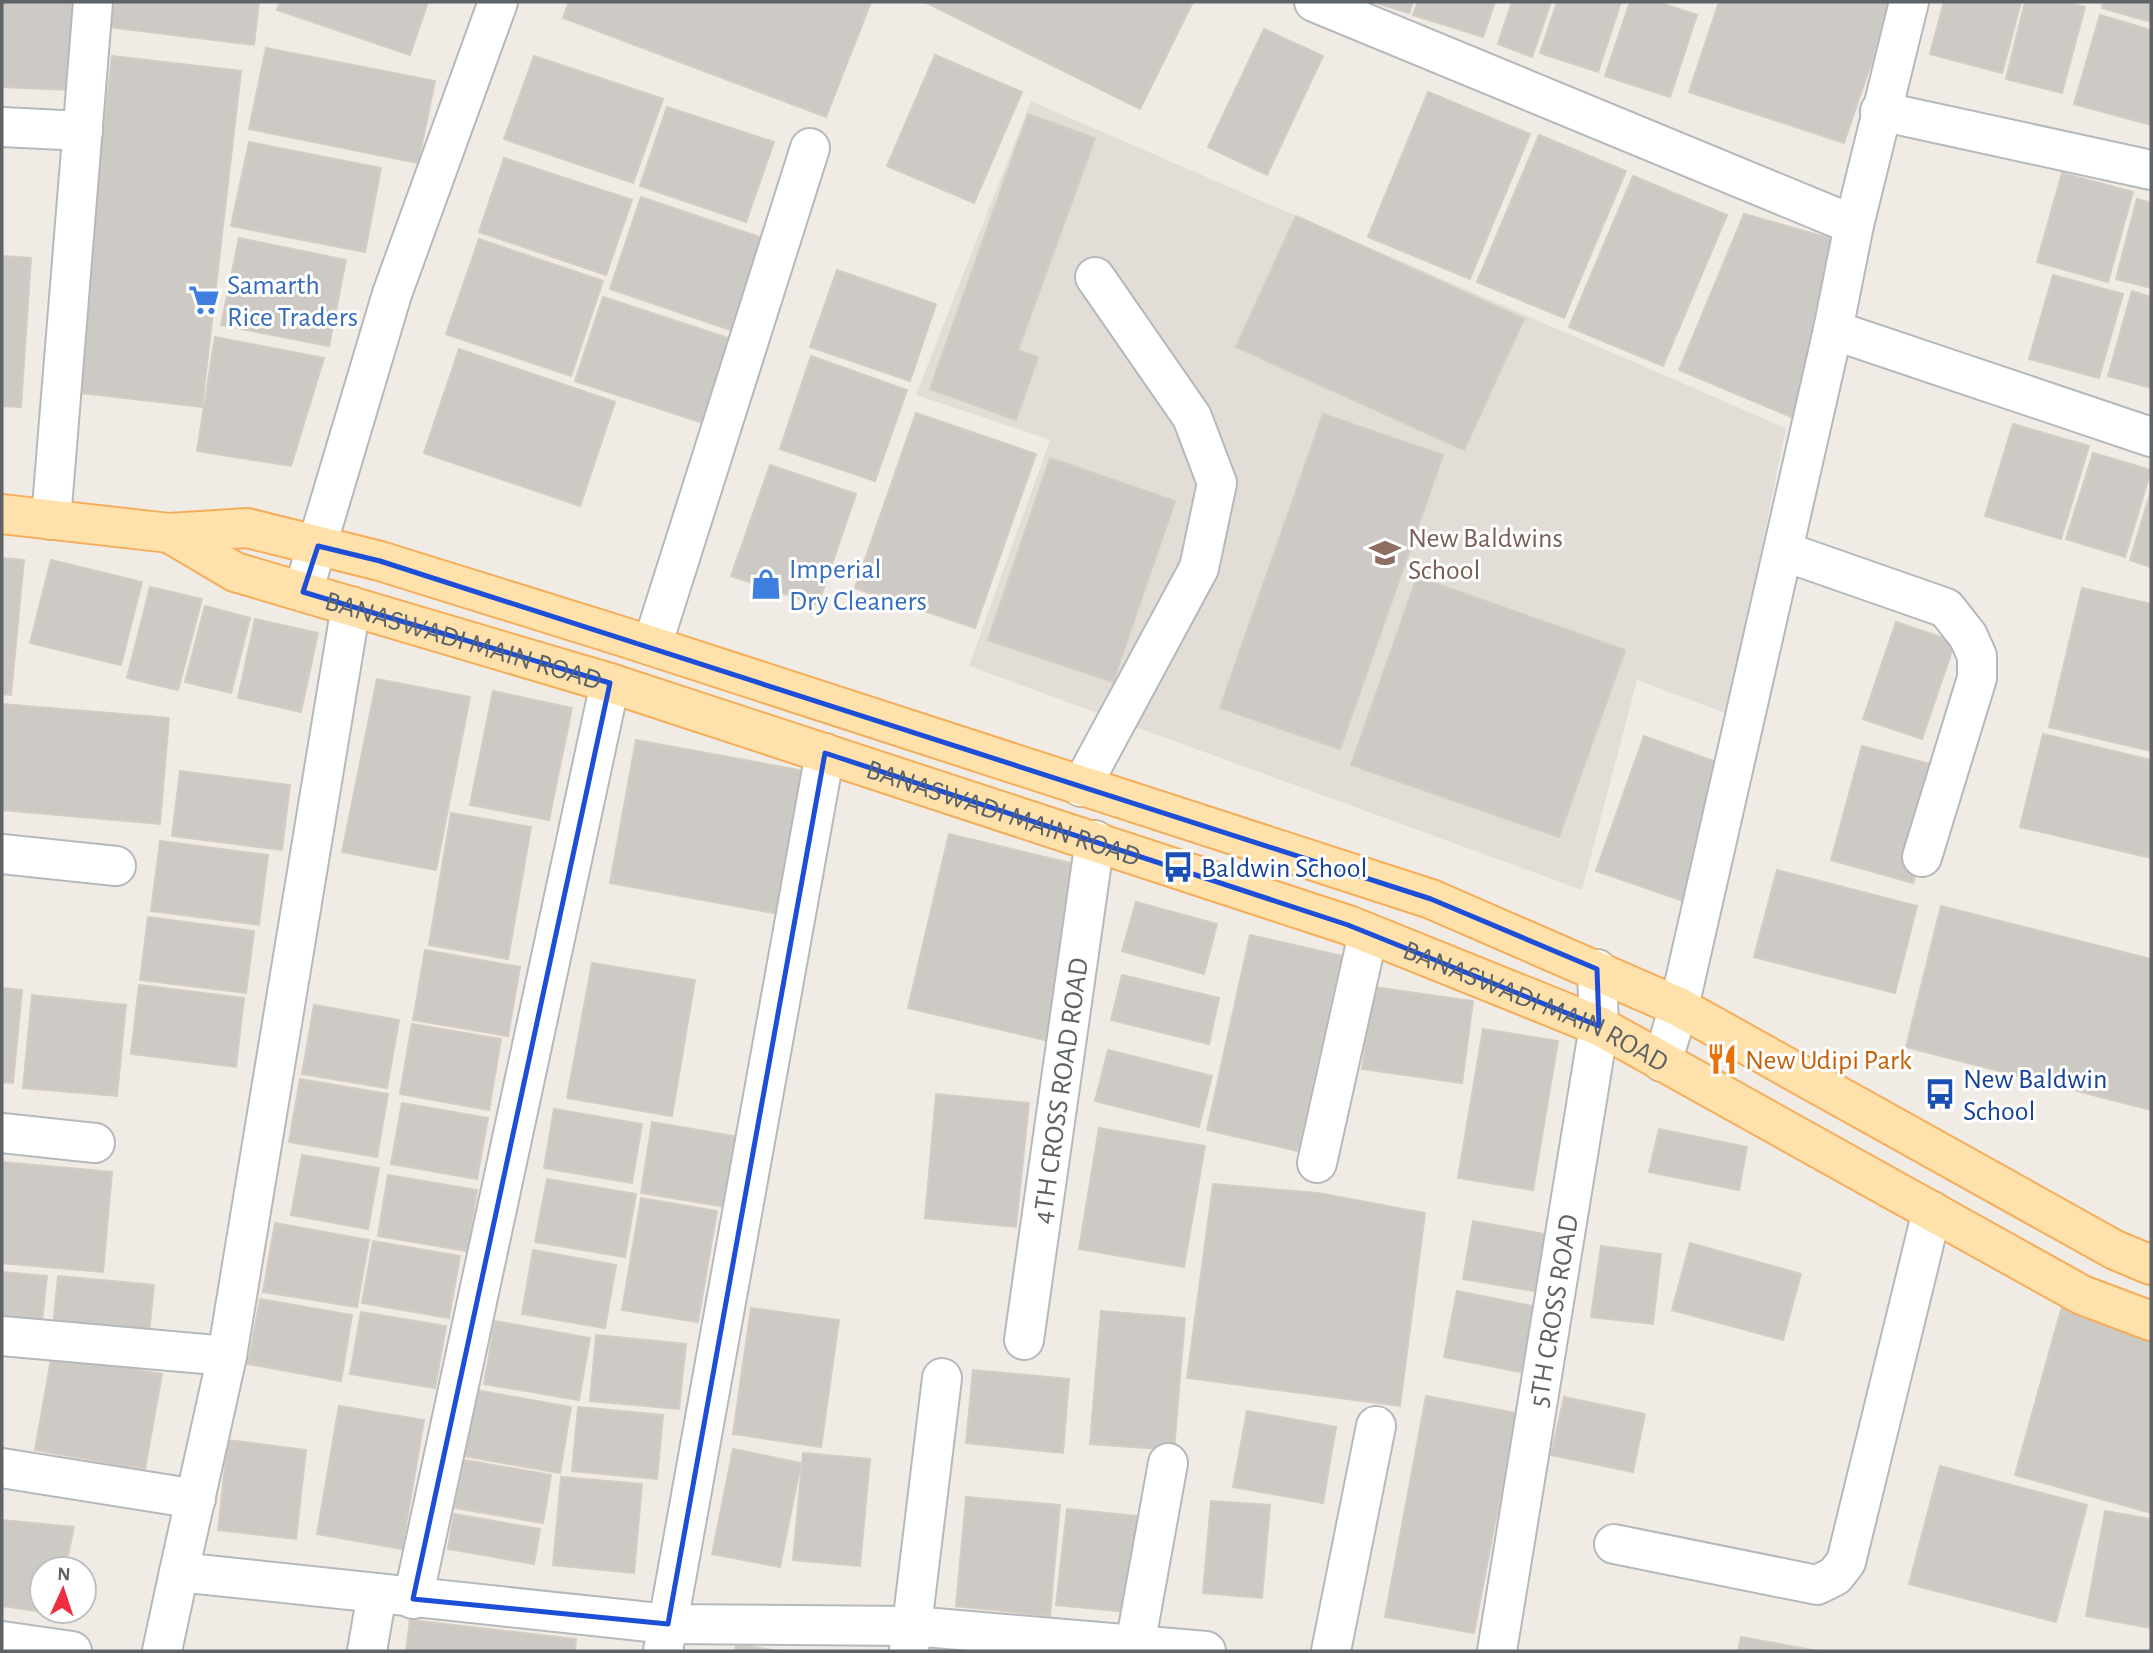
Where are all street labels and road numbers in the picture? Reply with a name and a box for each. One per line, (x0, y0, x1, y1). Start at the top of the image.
street label: BANASWADI MAIN ROAD (321, 587, 605, 696)
street label: BANASWADI MAIN ROAD (862, 756, 1144, 872)
street label: BANASWADI MAIN ROAD (1399, 937, 1673, 1078)
street label: 4TH CROSS ROAD ROAD (1029, 956, 1094, 1225)
street label: 5TH CROSS ROAD (1525, 1212, 1584, 1409)

